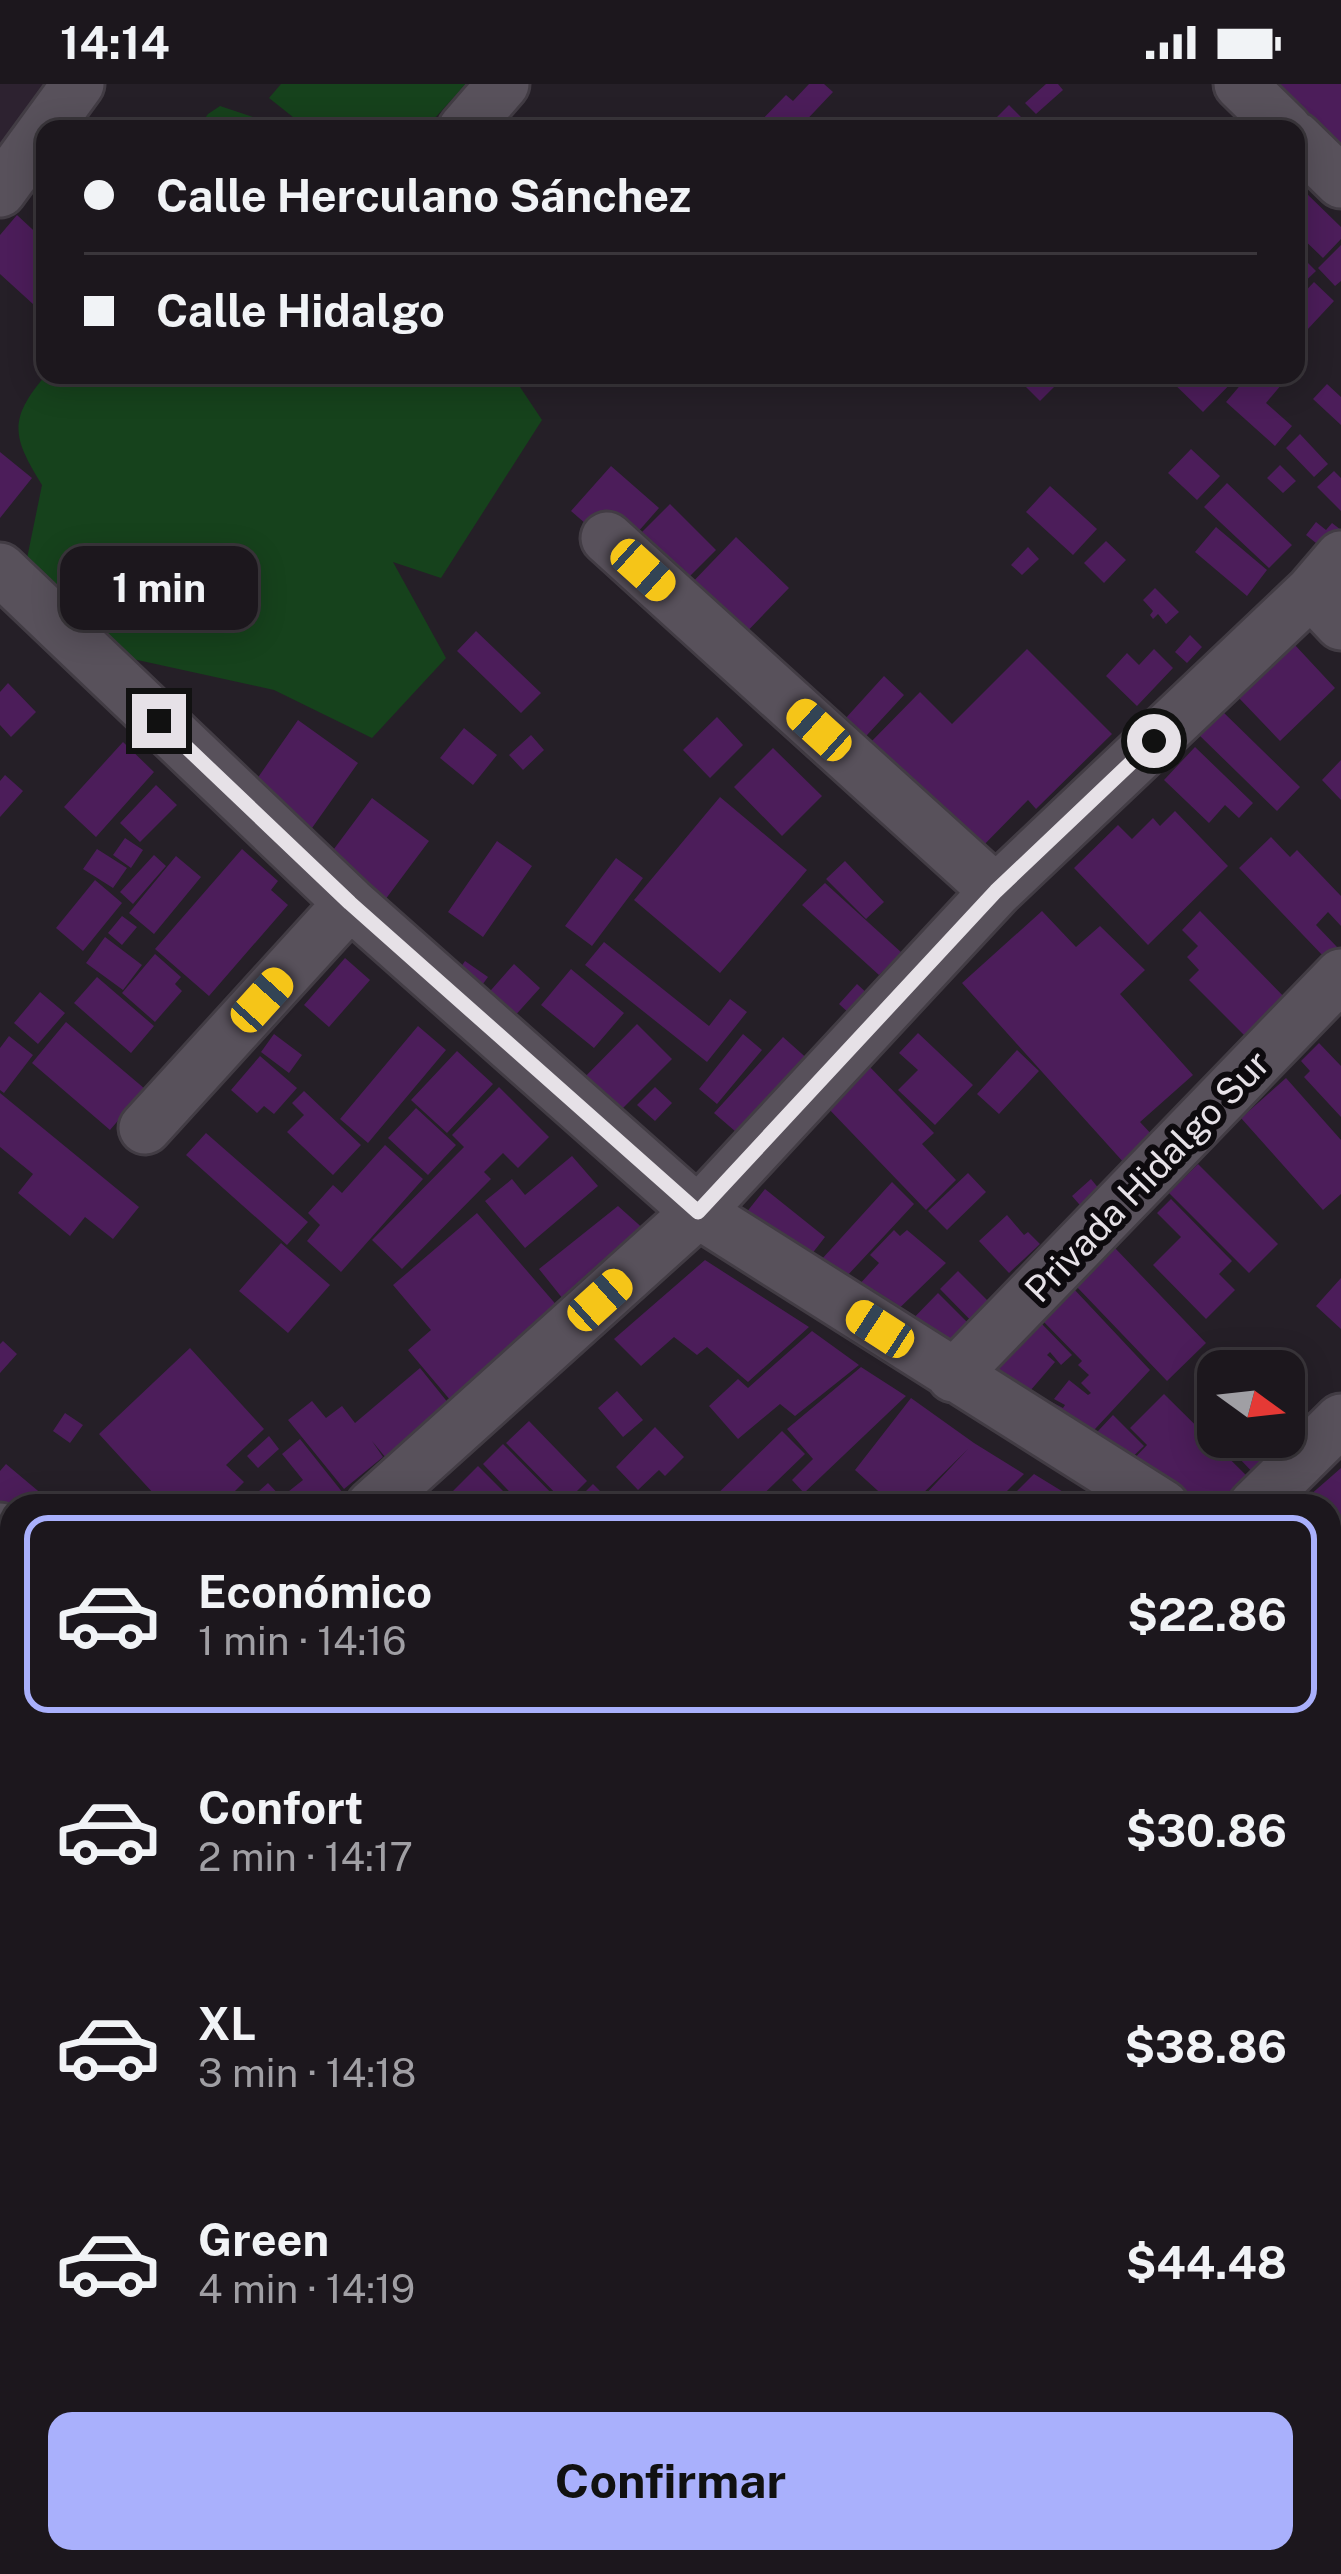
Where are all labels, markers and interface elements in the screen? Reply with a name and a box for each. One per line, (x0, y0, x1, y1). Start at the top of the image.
text: 14:14 (60, 16, 170, 69)
text: Calle Herculano Sánchez (156, 169, 691, 222)
text: Calle Hidalgo (156, 284, 445, 337)
car (604, 533, 682, 607)
callout: 1 min (60, 547, 258, 631)
text: 1 min (112, 565, 206, 611)
car (780, 693, 858, 767)
route end (132, 694, 186, 748)
route start (1127, 714, 1181, 768)
car (225, 961, 299, 1039)
street label: Privada Hidalgo Sur (1016, 1042, 1278, 1310)
car (561, 1263, 639, 1337)
car (840, 1294, 920, 1364)
north arrow (1197, 1350, 1305, 1458)
map controls (1197, 1350, 1305, 1458)
icon: car (54, 1560, 162, 1668)
text: Económico (198, 1565, 432, 1618)
text: $22.86 (1127, 1588, 1287, 1641)
text: 1 min · 14:16 (198, 1618, 406, 1664)
icon: car (54, 1776, 162, 1884)
text: Confort (198, 1781, 363, 1834)
text: $30.86 (1126, 1804, 1287, 1857)
text: 2 min · 14:17 (198, 1834, 413, 1880)
icon: car (54, 1992, 162, 2100)
text: XL (198, 1997, 256, 2050)
text: $38.86 (1124, 2020, 1287, 2073)
text: 3 min · 14:18 (198, 2050, 416, 2096)
icon: car (54, 2208, 162, 2316)
text: Green (198, 2213, 329, 2266)
text: $44.48 (1126, 2236, 1287, 2289)
text: 4 min · 14:19 (198, 2266, 415, 2312)
button: Confirmar (48, 2412, 1293, 2550)

